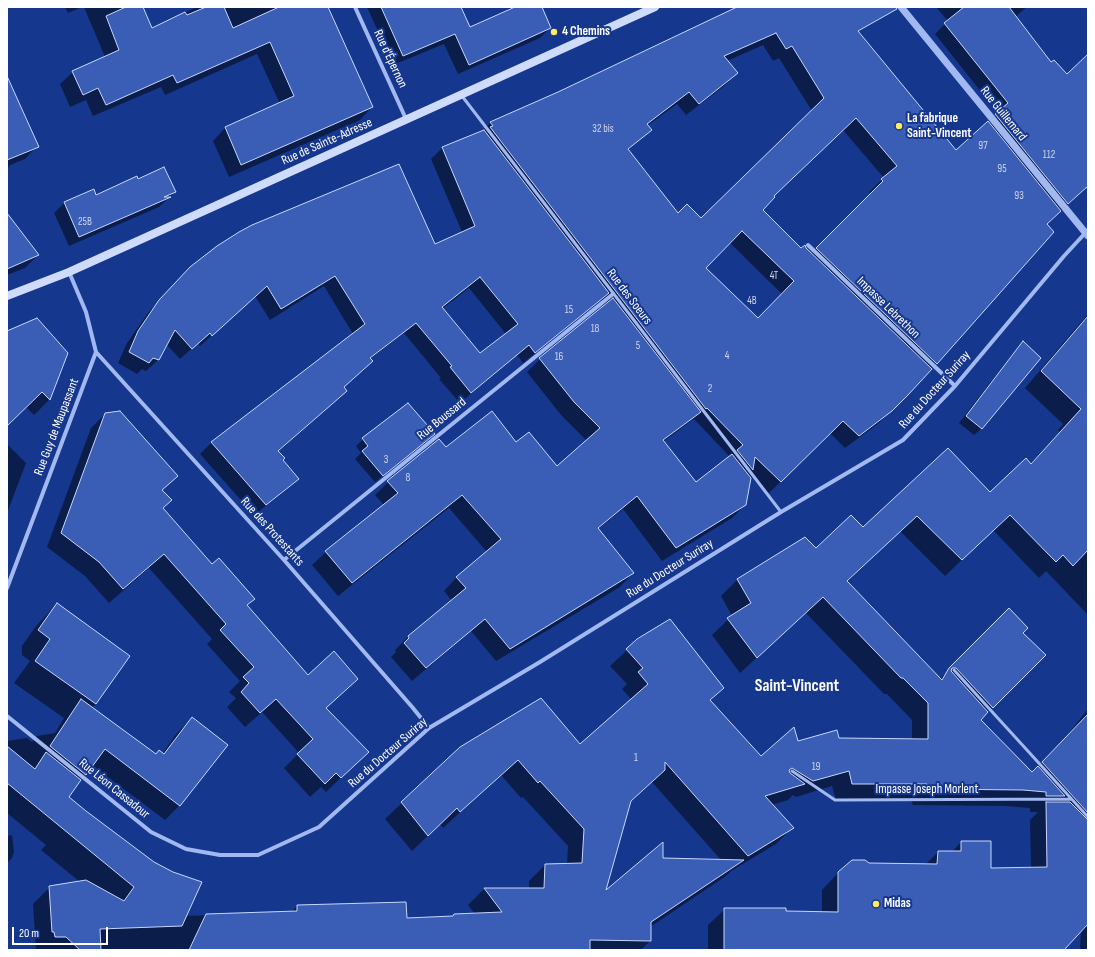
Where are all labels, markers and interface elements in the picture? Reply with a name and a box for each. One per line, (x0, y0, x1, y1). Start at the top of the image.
place label: 4 Chemins (562, 24, 610, 40)
street label: Rue d'Épernon (370, 27, 410, 91)
marker: 4 Chemins (549, 27, 559, 37)
street label: Rue Guillemard (976, 84, 1030, 144)
place label: La fabrique Saint-Vincent (907, 111, 972, 142)
street label: Rue de Sainte-Adresse (279, 115, 375, 169)
marker: La fabrique Saint-Vincent (894, 121, 904, 131)
house number: 32 bis (592, 122, 614, 136)
house number: 97 (978, 139, 988, 153)
house number: 112 (1043, 148, 1055, 162)
house number: 95 (997, 162, 1007, 176)
house number: 93 (1014, 189, 1024, 203)
house number: 25B (78, 215, 92, 229)
street label: Rue des Soeurs (603, 266, 655, 328)
house number: 4T (770, 269, 778, 283)
street label: Impasse Lebrethon (853, 274, 923, 342)
house number: 4B (747, 294, 757, 308)
house number: 15 (565, 303, 573, 317)
house number: 18 (591, 322, 599, 336)
house number: 5 (636, 339, 640, 353)
street label: Rue du Docteur Suriray (896, 348, 974, 432)
house number: 4 (725, 349, 729, 363)
house number: 16 (555, 350, 563, 364)
street label: Rue Guy de Maupassant (31, 376, 83, 478)
house number: 2 (708, 382, 712, 396)
street label: Rue Boussard (414, 395, 470, 443)
house number: 3 (384, 453, 388, 467)
house number: 8 (406, 471, 410, 485)
street label: Rue des Protestants (237, 494, 307, 570)
street label: Rue du Docteur Suriray (624, 536, 716, 602)
district label: Saint-Vincent (755, 677, 839, 697)
street label: Rue du Docteur Suriray (345, 714, 431, 792)
house number: 1 (634, 751, 638, 765)
street label: Rue Léon Cassadour (75, 756, 153, 822)
house number: 19 (812, 760, 820, 774)
street label: Impasse Joseph Morlent (876, 782, 978, 798)
place label: Midas (884, 896, 911, 912)
marker: Midas (871, 899, 881, 909)
scale bar (14, 919, 110, 945)
text: 20 m (19, 926, 39, 941)

